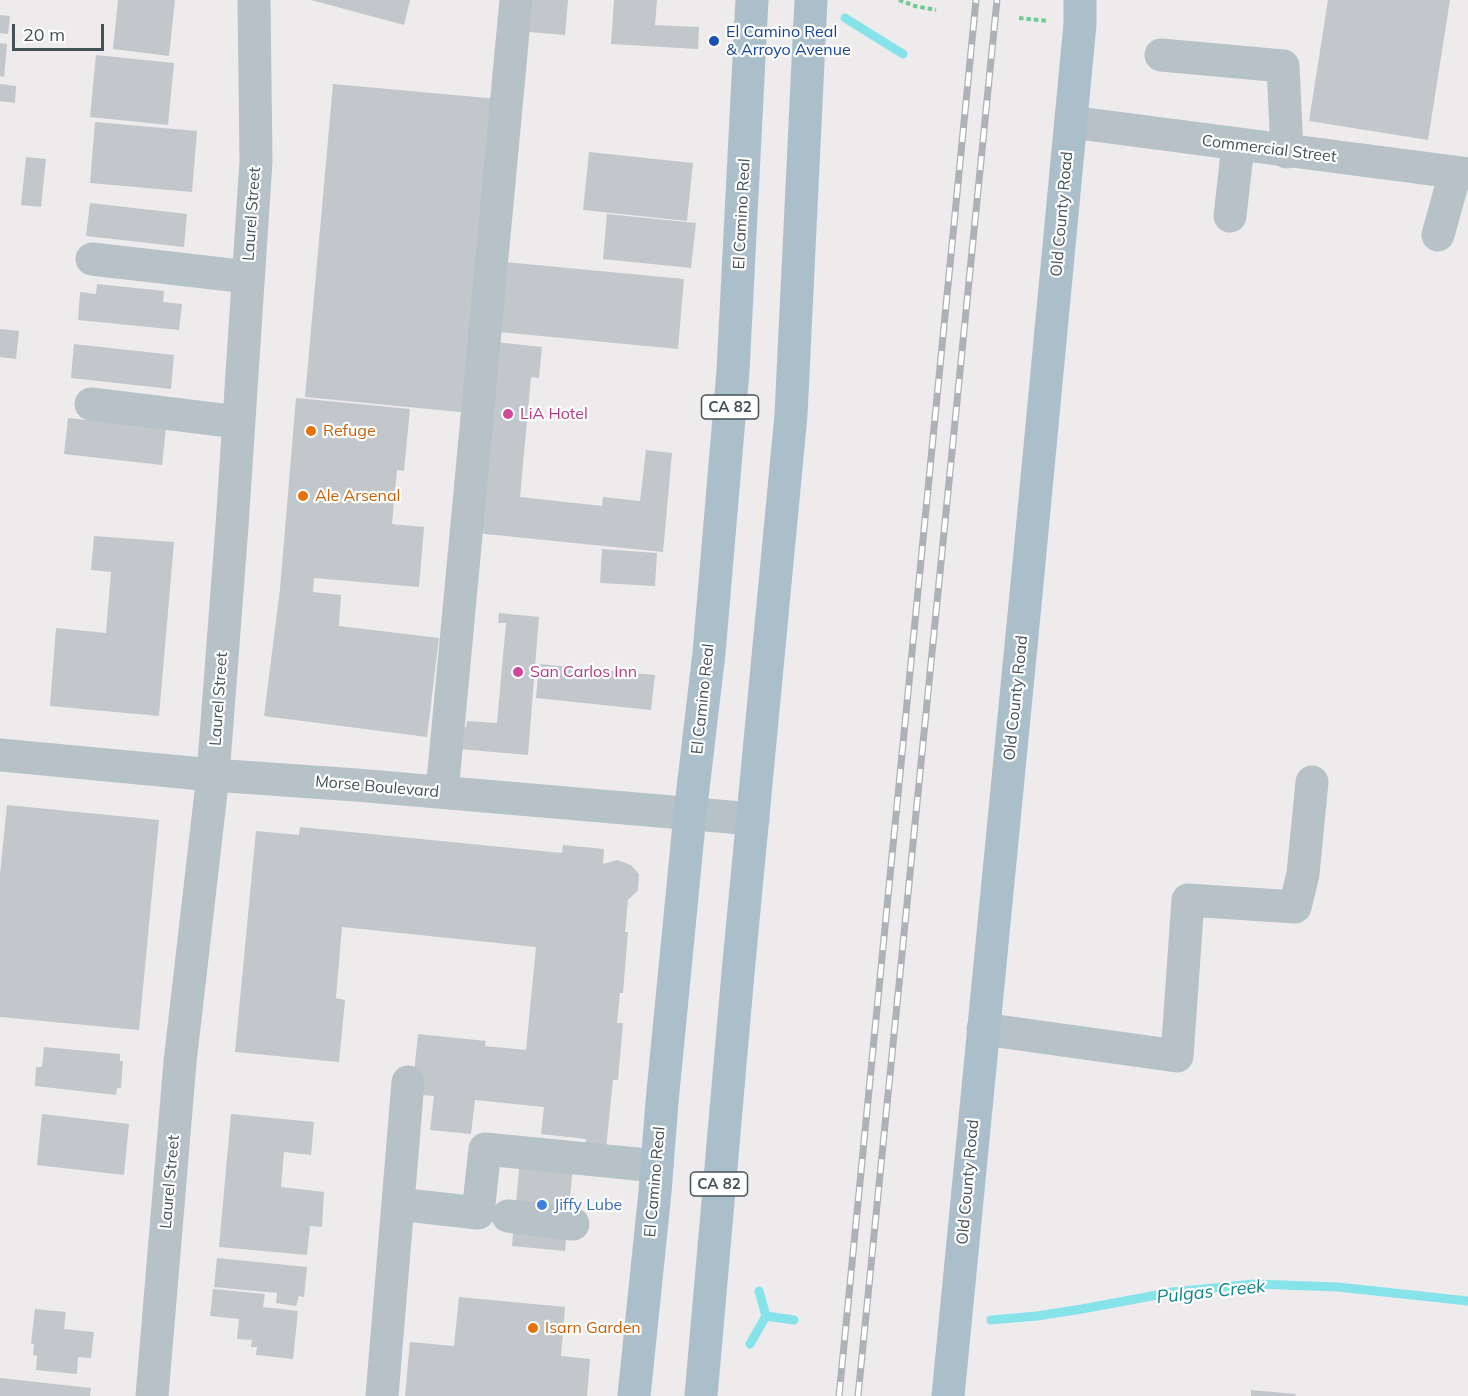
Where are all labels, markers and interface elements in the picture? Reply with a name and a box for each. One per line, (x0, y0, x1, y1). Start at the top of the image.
scale bar (15, 12, 106, 50)
place label: El Camino Real & Arroyo Avenue (726, 22, 851, 60)
text: 20 m (23, 23, 65, 46)
marker: El Camino Real & Arroyo Avenue (707, 34, 721, 48)
street label: Commercial Street (1201, 131, 1337, 167)
street label: Old County Road (1047, 151, 1077, 277)
street label: El Camino Real (730, 158, 754, 270)
street label: Laurel Street (239, 166, 265, 262)
road number: CA 82 (702, 395, 758, 419)
place label: LiA Hotel (520, 404, 588, 424)
marker: LiA Hotel (501, 407, 515, 421)
place label: Refuge (323, 421, 376, 441)
marker: Refuge (304, 424, 318, 438)
place label: Ale Arsenal (315, 486, 400, 506)
marker: Ale Arsenal (296, 489, 310, 503)
street label: Old County Road (1000, 635, 1032, 761)
street label: El Camino Real (688, 643, 718, 755)
street label: Laurel Street (206, 651, 232, 747)
place label: San Carlos Inn (530, 662, 637, 682)
marker: San Carlos Inn (511, 665, 525, 679)
street label: Morse Boulevard (314, 772, 440, 802)
street label: Old County Road (953, 1119, 983, 1245)
street label: El Camino Real (641, 1126, 669, 1238)
street label: Laurel Street (156, 1134, 184, 1230)
road number: CA 82 (690, 1172, 748, 1196)
place label: Jiffy Lube (554, 1195, 622, 1215)
marker: Jiffy Lube (535, 1198, 549, 1212)
water label: Pulgas Creek (1156, 1276, 1266, 1308)
place label: Isarn Garden (545, 1318, 641, 1338)
marker: Isarn Garden (526, 1321, 540, 1335)

